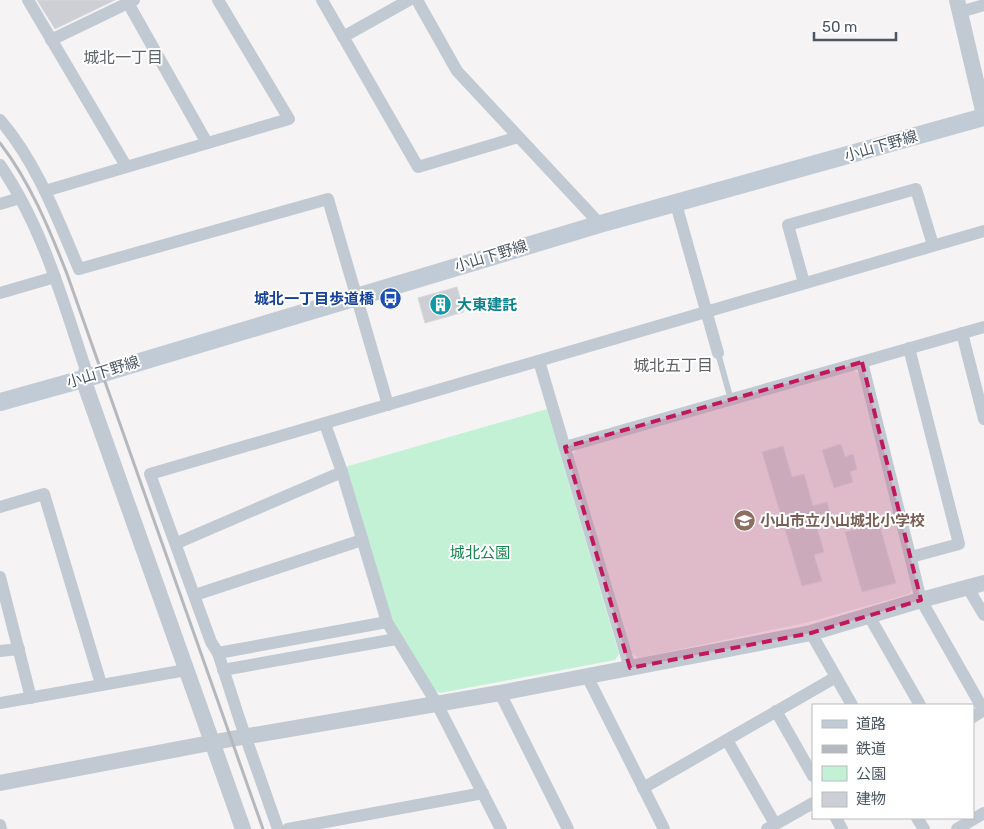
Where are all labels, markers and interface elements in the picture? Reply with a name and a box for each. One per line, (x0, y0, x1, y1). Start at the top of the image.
scale bar (814, 10, 896, 42)
text: 50 m (822, 18, 857, 36)
district label: 城北一丁目 (83, 48, 163, 67)
street label: 小山下野線 (842, 127, 920, 165)
street label: 小山下野線 (452, 236, 530, 276)
bus stop icon: 城北一丁目歩道橋 (378, 287, 402, 311)
place label: 城北一丁目歩道橋 (254, 290, 375, 308)
building icon: 大東建託 (429, 293, 453, 317)
place label: 大東建託 (457, 296, 517, 314)
street label: 小山下野線 (64, 352, 142, 392)
district label: 城北五丁目 (633, 356, 713, 375)
school or university icon: 小山市立小山城北小学校 (732, 509, 756, 533)
place label: 小山市立小山城北小学校 (760, 512, 925, 530)
park label: 城北公園 (450, 544, 510, 562)
legend (812, 704, 974, 819)
text: 道路 (856, 715, 886, 733)
text: 鉄道 (856, 740, 886, 758)
text: 公園 (856, 765, 886, 783)
text: 建物 (856, 790, 886, 808)

